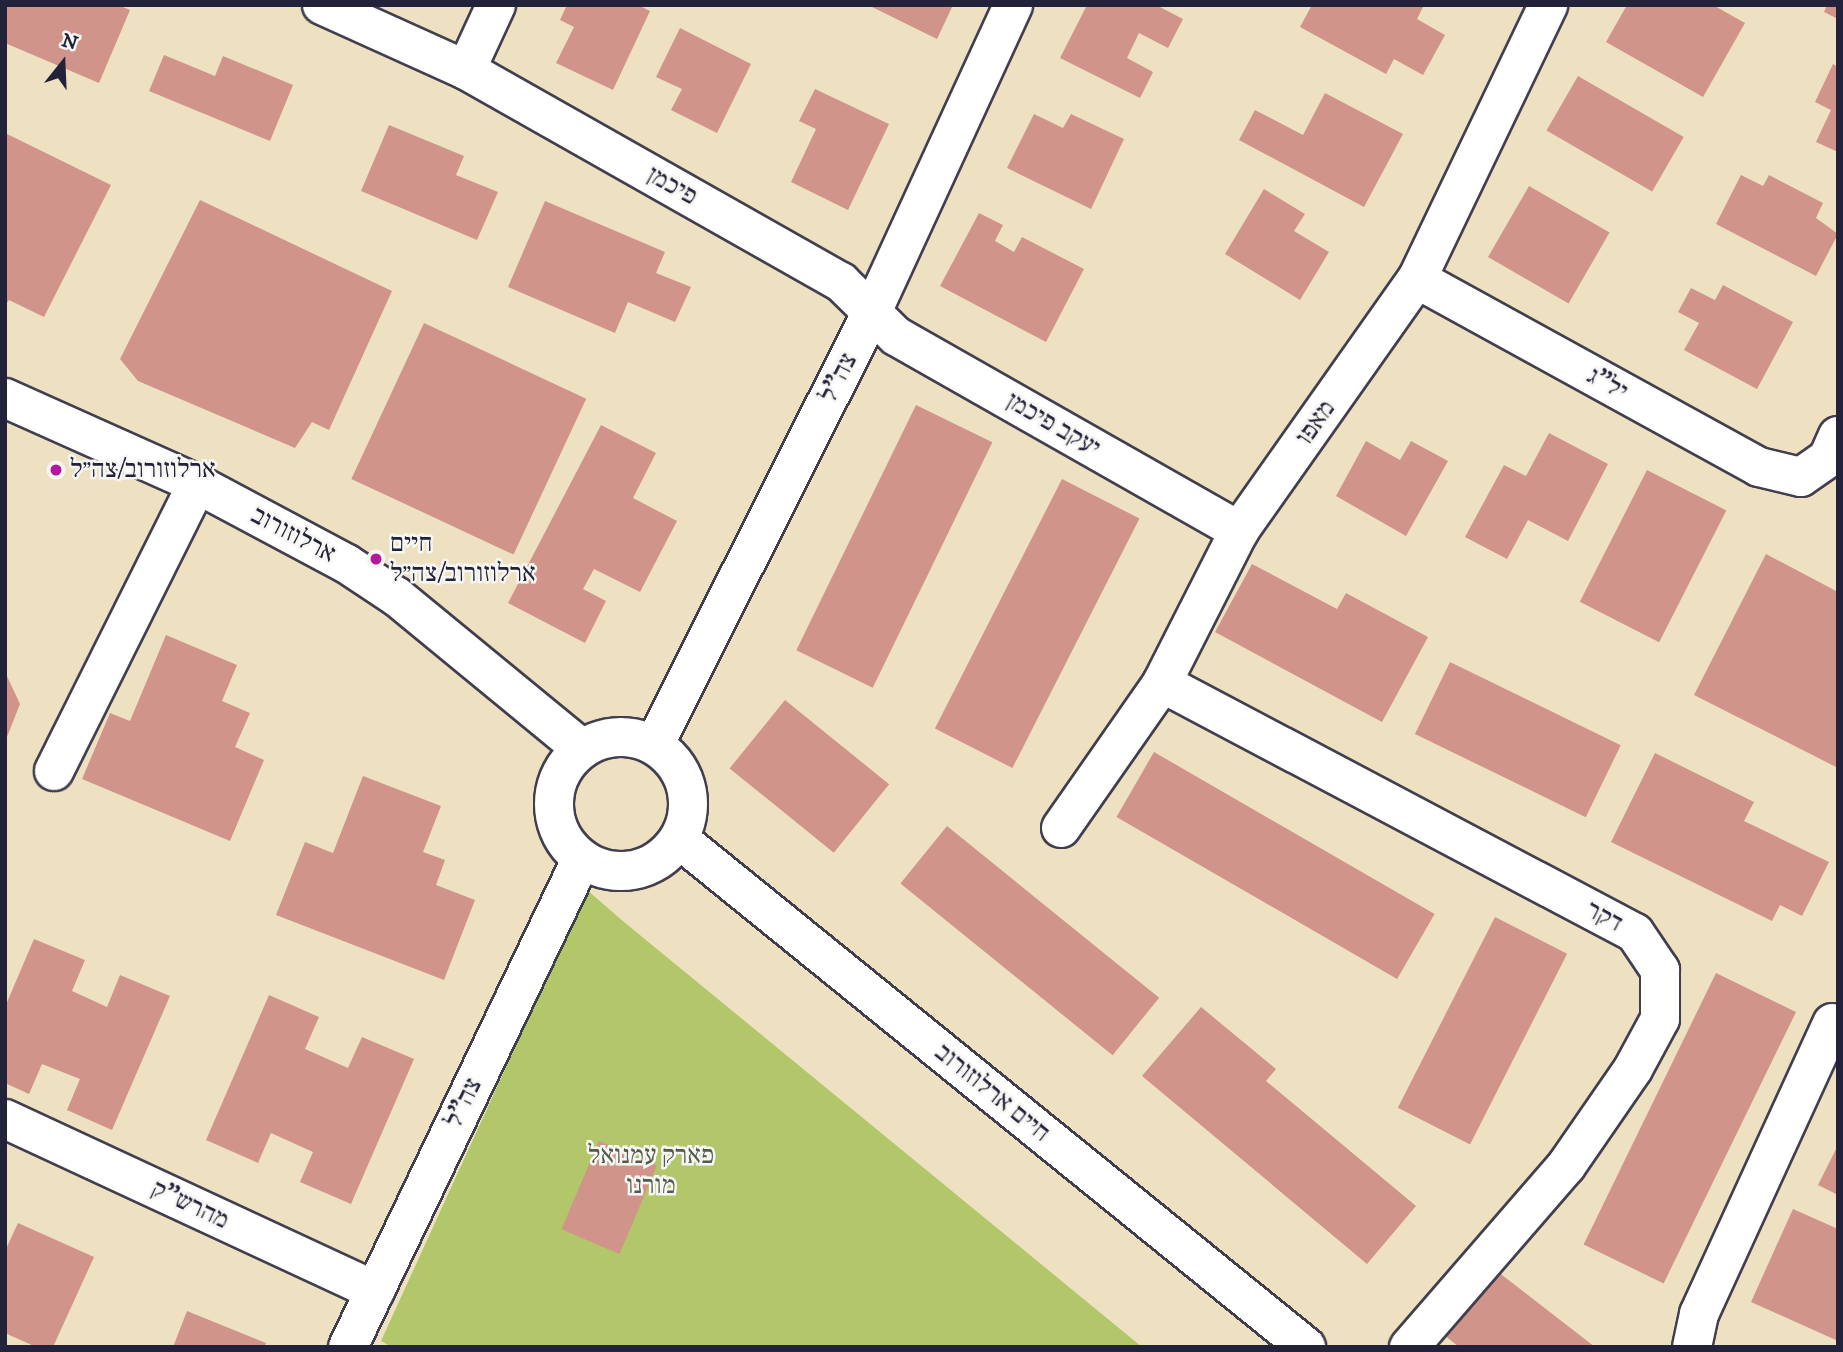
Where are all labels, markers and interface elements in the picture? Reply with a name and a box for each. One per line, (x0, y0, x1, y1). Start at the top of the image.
north arrow (28, 28, 98, 98)
text: N (59, 29, 81, 56)
street label: פיכמן (641, 160, 703, 212)
street label: צה"ל (813, 348, 865, 408)
street label: יל"ג (1581, 360, 1633, 408)
street label: יעקב פיכמן (1001, 386, 1105, 464)
street label: מאפו (1289, 394, 1343, 452)
place label: ארלוזורוב/צה״ל (70, 454, 216, 486)
marker: ארלוזורוב/צה״ל (48, 462, 64, 478)
street label: ארלוזורוב (245, 500, 341, 570)
place label: חיים ארלוזורוב/צה״ל (390, 528, 536, 590)
marker: חיים ארלוזורוב/צה״ל (368, 551, 384, 567)
street label: דקר (1580, 895, 1628, 939)
street label: חיים ארלוזורוב (928, 1037, 1056, 1149)
street label: צה"ל (439, 1073, 489, 1133)
park label: פארק עמנואל מורנו (588, 1140, 714, 1202)
street label: מהרש"ק (146, 1174, 234, 1236)

